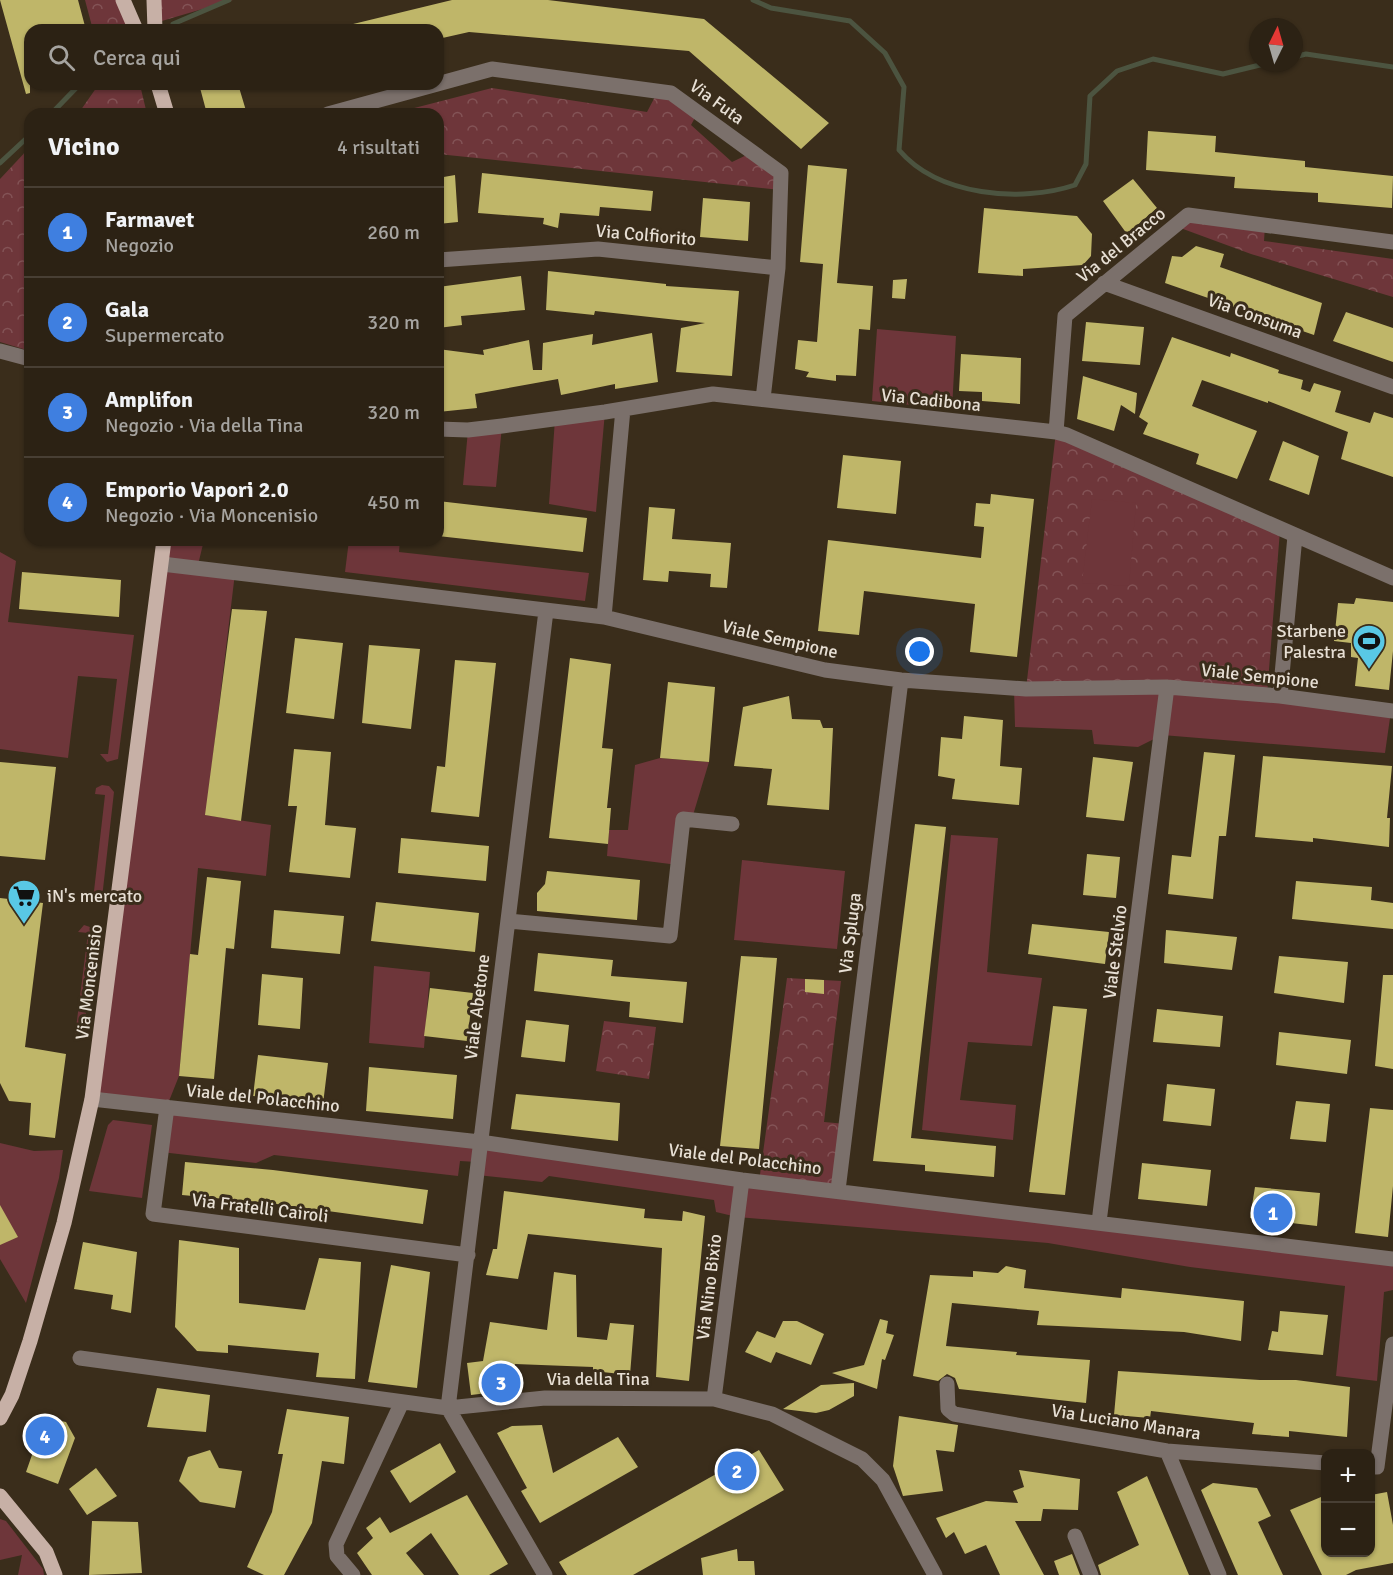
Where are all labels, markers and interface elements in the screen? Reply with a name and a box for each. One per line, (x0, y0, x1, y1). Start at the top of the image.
north arrow (1249, 18, 1303, 72)
search box (24, 24, 444, 90)
icon: search (45, 41, 78, 74)
text: Cerca qui (93, 44, 181, 71)
street label: Via Futa (685, 75, 749, 129)
text: Vicino (48, 131, 120, 163)
text: 4 risultati (337, 135, 420, 160)
street label: Via del Bracco (1072, 202, 1170, 288)
text: Farmavet (105, 206, 194, 233)
text: 1 (62, 220, 73, 245)
text: 260 m (367, 220, 420, 245)
street label: Via Colfiorito (595, 220, 697, 250)
text: Negozio (105, 233, 174, 258)
street label: Via Consuma (1205, 289, 1305, 343)
text: Gala (105, 296, 149, 323)
text: 2 (62, 310, 73, 335)
text: 320 m (367, 310, 420, 335)
text: Supermercato (105, 323, 225, 348)
street label: Via Cadibona (880, 384, 982, 416)
text: Amplifon (105, 386, 193, 413)
text: 3 (62, 400, 73, 425)
text: 320 m (367, 400, 420, 425)
text: Negozio · Via della Tina (105, 413, 303, 438)
text: Emporio Vapori 2.0 (105, 476, 289, 503)
text: 4 (62, 490, 73, 515)
text: 450 m (367, 490, 420, 515)
text: Negozio · Via Moncenisio (105, 503, 318, 528)
street label: Viale Sempione (720, 615, 840, 663)
place label: Starbene Palestra (1277, 620, 1346, 663)
sports icon: Starbene Palestra (1351, 623, 1387, 670)
your location (905, 637, 934, 666)
street label: Viale Sempione (1200, 659, 1320, 693)
supermarket icon: iN's mercato (6, 878, 42, 925)
place label: iN's mercato (47, 885, 142, 907)
street label: Via Spluga (834, 891, 866, 975)
street label: Viale Stelvio (1098, 904, 1132, 1000)
street label: Via Moncenisio (71, 923, 107, 1041)
street label: Viale Abetone (460, 953, 494, 1061)
street label: Viale del Polacchino (185, 1079, 341, 1117)
street label: Viale del Polacchino (667, 1139, 823, 1179)
street label: Via Fratelli Cairoli (190, 1189, 330, 1227)
pin: 1 (1254, 1190, 1292, 1236)
street label: Via Nino Bixio (692, 1233, 726, 1341)
pin: 3 (482, 1360, 520, 1406)
street label: Via della Tina (546, 1368, 650, 1390)
street label: Via Luciano Manara (1050, 1399, 1202, 1445)
pin: 4 (26, 1414, 64, 1458)
pin: 2 (718, 1448, 756, 1494)
map controls (1321, 1449, 1375, 1557)
button: + (1321, 1449, 1375, 1503)
button: − (1321, 1503, 1375, 1557)

